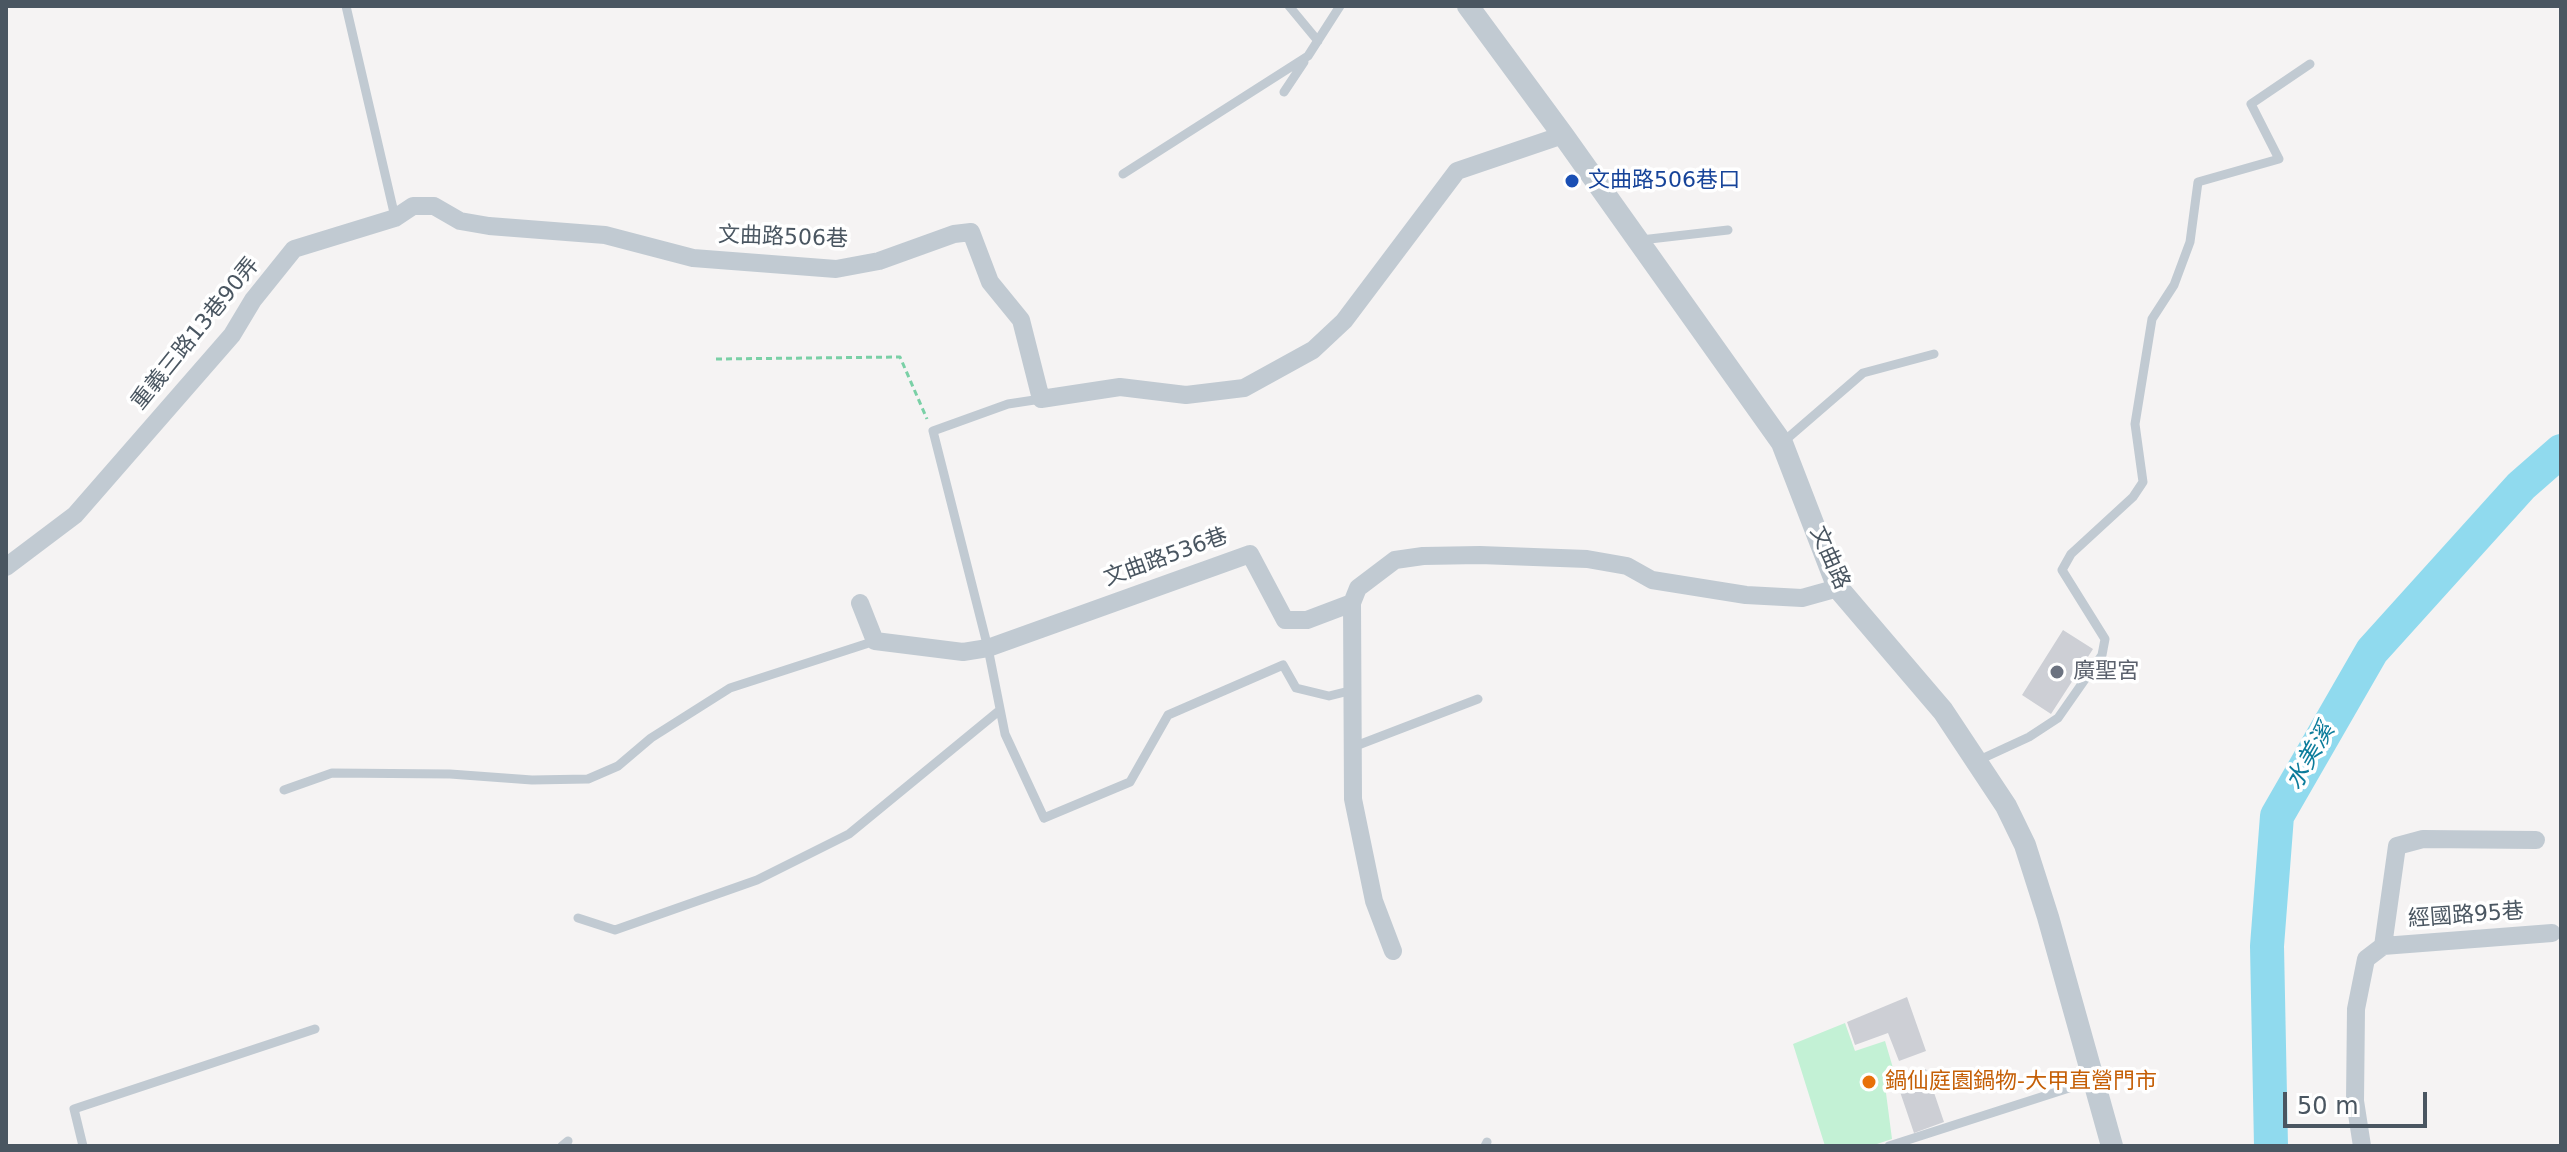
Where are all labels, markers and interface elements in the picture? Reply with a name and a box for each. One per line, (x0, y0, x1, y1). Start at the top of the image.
place label: 文曲路506巷口 (1588, 168, 1740, 194)
marker: 文曲路506巷口 (1563, 172, 1581, 190)
street label: 文曲路506巷 (718, 223, 848, 253)
street label: 重義三路13巷90弄 (127, 253, 265, 415)
street label: 文曲路 (1804, 522, 1854, 594)
street label: 文曲路536巷 (1100, 523, 1232, 593)
place label: 廣聖宮 (2073, 659, 2139, 685)
marker: 廣聖宮 (2048, 663, 2066, 681)
water label: 水美溪 (2281, 719, 2341, 795)
street label: 經國路95巷 (2407, 899, 2525, 933)
place label: 鍋仙庭園鍋物-大甲直營門市 (1885, 1069, 2157, 1095)
marker: 鍋仙庭園鍋物-大甲直營門市 (1860, 1073, 1878, 1091)
scale bar (2287, 1076, 2431, 1126)
text: 50 m (2297, 1092, 2359, 1120)

